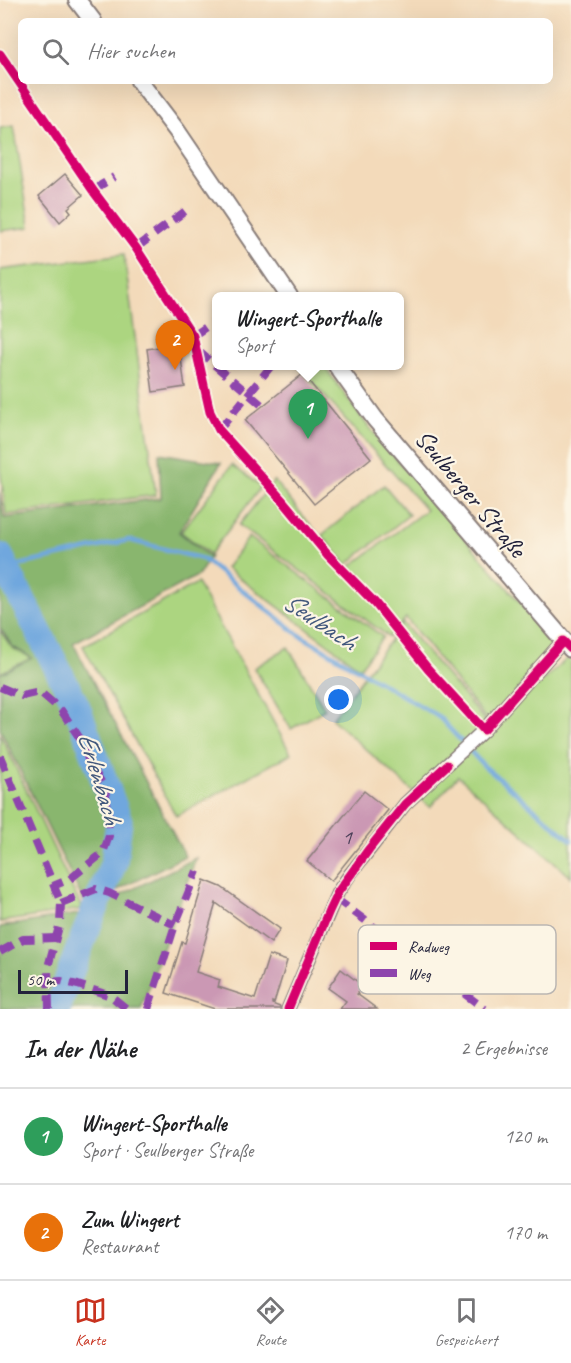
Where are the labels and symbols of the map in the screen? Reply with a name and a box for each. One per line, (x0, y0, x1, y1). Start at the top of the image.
pin: 2 (156, 320, 195, 370)
pin: 1 (288, 390, 328, 439)
street label: Seulberger Straße (408, 423, 535, 566)
water label: Seulbach (277, 584, 365, 659)
your location (324, 685, 353, 714)
water label: Erlenbach (70, 728, 130, 829)
house number: 1 (342, 823, 353, 851)
legend (358, 925, 556, 994)
text: Radweg (408, 937, 450, 957)
text: Weg (408, 964, 432, 984)
scale bar (18, 967, 128, 994)

